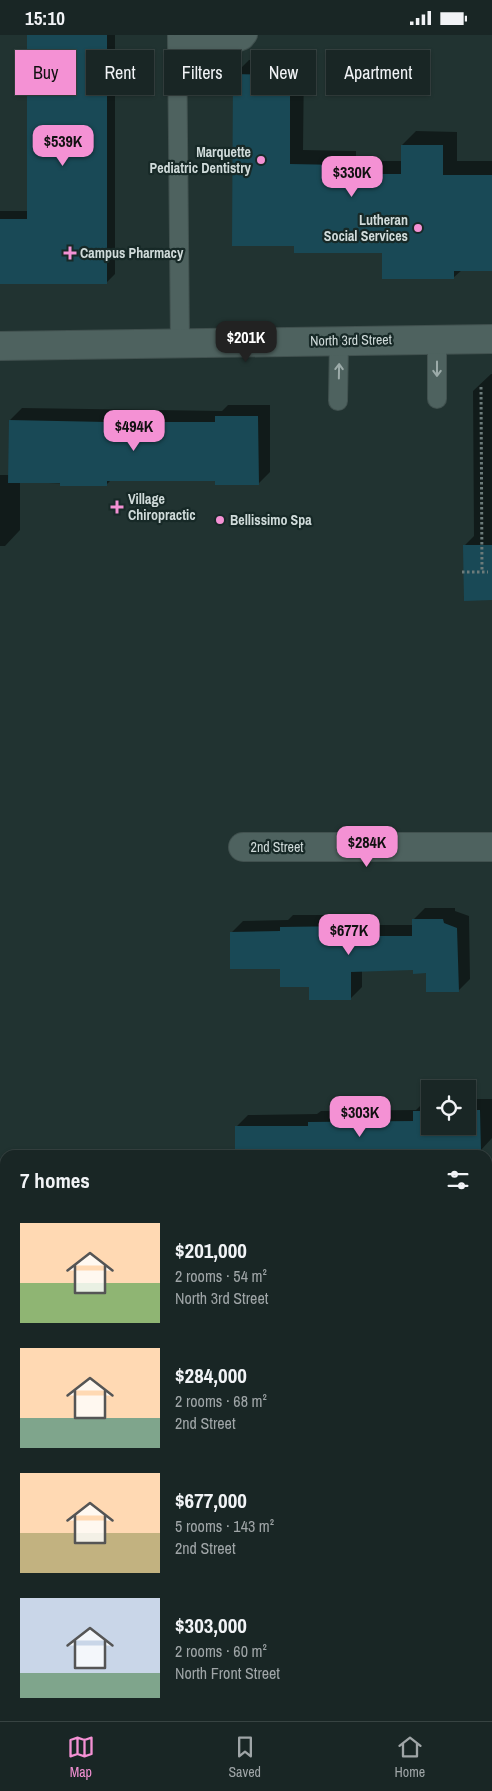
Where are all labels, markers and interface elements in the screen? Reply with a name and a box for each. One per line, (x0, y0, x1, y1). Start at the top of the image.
text: 15:10 (25, 5, 65, 31)
chip: Buy (15, 50, 76, 95)
chip: Rent (86, 50, 154, 95)
chip: Filters (164, 50, 241, 95)
chip: New (251, 50, 316, 95)
chip: Apartment (326, 50, 430, 95)
pin: $539K (28, 125, 98, 167)
text: $539K (44, 130, 82, 152)
place label: Marquette Pediatric Dentistry (150, 143, 252, 177)
marker: Marquette Pediatric Dentistry (255, 154, 267, 166)
pin: $330K (317, 155, 387, 198)
text: $330K (333, 161, 371, 183)
place label: Lutheran Social Services (324, 211, 408, 245)
marker: Lutheran Social Services (412, 222, 424, 234)
place label: Campus Pharmacy (80, 244, 184, 262)
marker: Campus Pharmacy (64, 247, 76, 259)
pin: $201K (211, 321, 281, 363)
text: $201K (227, 326, 265, 348)
street label: North 3rd Street (310, 330, 392, 350)
one-way arrow (432, 360, 442, 377)
one-way arrow (334, 363, 344, 379)
pin: $494K (99, 409, 169, 452)
text: $494K (115, 415, 153, 437)
place label: Village Chiropractic (128, 490, 196, 524)
marker: Village Chiropractic (110, 500, 124, 514)
place label: Bellissimo Spa (230, 511, 312, 529)
marker: Bellissimo Spa (214, 514, 226, 526)
pin: $284K (332, 825, 402, 868)
text: $284K (348, 831, 386, 853)
street label: 2nd Street (251, 838, 303, 856)
pin: $677K (314, 913, 384, 956)
text: $677K (330, 919, 368, 941)
map controls (421, 1080, 476, 1135)
button: locate (421, 1080, 476, 1135)
pin: $303K (325, 1095, 395, 1138)
text: $303K (341, 1101, 379, 1123)
text: 7 homes (20, 1166, 90, 1195)
icon: filters (444, 1166, 472, 1194)
text: $201,000 (175, 1236, 247, 1265)
icon: home (60, 1243, 120, 1303)
text: 2 rooms · 54 m² (175, 1265, 267, 1287)
text: North 3rd Street (175, 1287, 268, 1309)
text: $284,000 (175, 1361, 247, 1390)
icon: home (60, 1368, 120, 1428)
text: 2 rooms · 68 m² (175, 1390, 267, 1412)
text: 2nd Street (175, 1412, 236, 1434)
text: $677,000 (175, 1486, 247, 1515)
icon: home (60, 1493, 120, 1553)
text: 5 rooms · 143 m² (175, 1515, 274, 1537)
text: 2nd Street (175, 1537, 236, 1559)
text: $303,000 (175, 1611, 247, 1640)
icon: home (60, 1618, 120, 1678)
text: 2 rooms · 60 m² (175, 1640, 267, 1662)
text: North Front Street (175, 1662, 280, 1684)
tab: Map (67, 1733, 95, 1781)
tab: Saved (228, 1733, 261, 1781)
tab: Home (395, 1733, 425, 1781)

